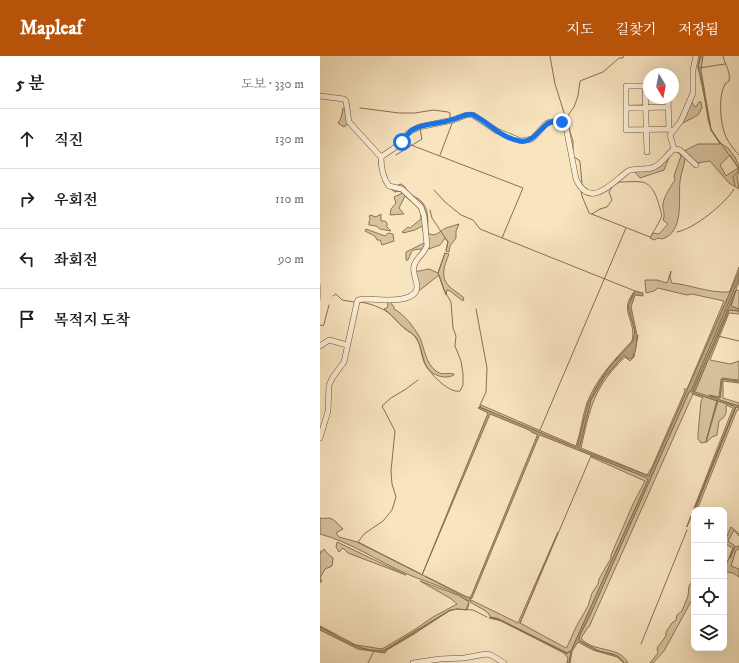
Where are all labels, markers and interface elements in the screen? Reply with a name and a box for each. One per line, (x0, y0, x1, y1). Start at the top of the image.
text: Mapleaf (20, 17, 83, 40)
text: 지도 (567, 21, 594, 39)
text: 길찾기 (616, 21, 656, 39)
text: 저장됨 (678, 21, 719, 39)
north arrow (643, 68, 679, 104)
text: 5 분 (16, 73, 45, 95)
text: 도보 · 330 m (241, 76, 304, 92)
route end (553, 113, 571, 131)
icon: ahead (16, 128, 38, 150)
text: 직진 (54, 131, 83, 150)
text: 130 m (275, 131, 304, 147)
route start (393, 133, 411, 151)
icon: right (16, 188, 38, 210)
text: 우회전 (54, 191, 97, 210)
text: 110 m (275, 191, 304, 207)
icon: left (16, 248, 38, 270)
text: 좌회전 (54, 251, 97, 270)
text: 90 m (278, 251, 304, 267)
icon: arrive (16, 308, 38, 330)
text: 목적지 도착 (54, 311, 130, 330)
map controls (691, 507, 727, 651)
button: + (691, 507, 727, 543)
button: − (691, 543, 727, 579)
button: locate (691, 579, 727, 615)
button: layers (691, 615, 727, 651)

